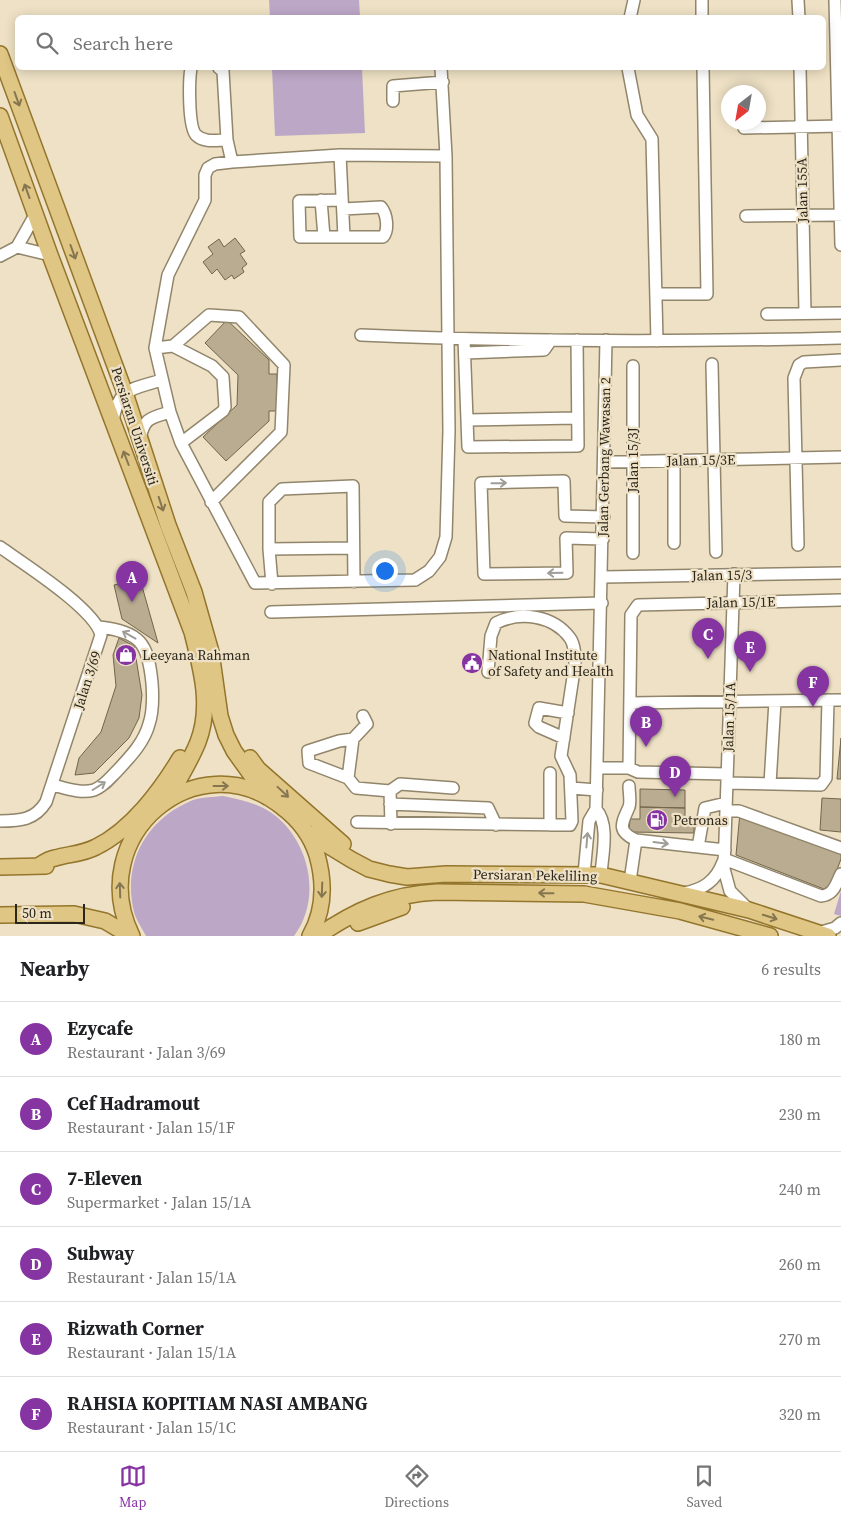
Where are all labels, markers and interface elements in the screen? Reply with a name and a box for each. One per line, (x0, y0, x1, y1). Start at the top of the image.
search box (15, 15, 826, 70)
icon: search (33, 29, 61, 57)
text: Search here (73, 30, 173, 56)
north arrow (721, 85, 766, 130)
one-way arrow (13, 91, 22, 106)
street label: Jalan 155A (791, 157, 813, 224)
one-way arrow (22, 184, 31, 199)
one-way arrow (69, 244, 78, 259)
street label: Persiaran Universiti (106, 364, 164, 488)
street label: Jalan Gerbang Wawasan 2 (593, 377, 615, 538)
street label: Jalan 15/3J (623, 427, 643, 494)
street label: Jalan 15/3E (665, 449, 736, 471)
one-way arrow (121, 451, 130, 467)
one-way arrow (490, 478, 506, 487)
one-way arrow (157, 496, 166, 512)
your location (372, 558, 398, 584)
pin: A (116, 561, 148, 602)
street label: Jalan 15/3 (691, 564, 752, 586)
one-way arrow (547, 568, 564, 578)
street label: Jalan 15/1E (705, 591, 776, 613)
pin: C (692, 618, 724, 659)
one-way arrow (122, 630, 137, 639)
pin: E (734, 631, 766, 672)
shop icon: Leeyana Rahman (114, 643, 138, 667)
place label: Leeyana Rahman (142, 645, 251, 665)
place label: National Institute of Safety and Health (488, 645, 614, 681)
street label: Jalan 3/69 (68, 648, 106, 713)
public building icon: National Institute of Safety and Health (460, 651, 484, 675)
pin: F (797, 666, 829, 707)
street label: Jalan 15/1A (718, 681, 740, 753)
pin: B (630, 706, 662, 747)
pin: D (659, 756, 691, 797)
one-way arrow (92, 781, 106, 792)
one-way arrow (212, 781, 229, 791)
one-way arrow (277, 786, 289, 798)
fuel station icon: Petronas (645, 808, 669, 832)
place label: Petronas (673, 810, 728, 830)
one-way arrow (582, 833, 592, 849)
one-way arrow (652, 838, 668, 848)
street label: Persiaran Pekeliling (473, 864, 597, 886)
one-way arrow (115, 882, 124, 898)
one-way arrow (317, 882, 327, 898)
one-way arrow (538, 888, 554, 897)
scale bar (15, 901, 85, 924)
text: 50 m (22, 903, 52, 923)
one-way arrow (761, 912, 777, 922)
one-way arrow (699, 913, 715, 922)
text: Nearby (20, 954, 90, 983)
text: 6 results (761, 958, 821, 980)
text: Ezycafe (67, 1015, 133, 1041)
text: A (31, 1028, 41, 1050)
text: 180 m (779, 1028, 821, 1050)
text: Restaurant · Jalan 3/69 (67, 1041, 226, 1063)
text: Cef Hadramout (67, 1090, 200, 1116)
text: B (31, 1103, 41, 1125)
text: 230 m (779, 1103, 821, 1125)
text: Restaurant · Jalan 15/1F (67, 1116, 235, 1138)
text: 7-Eleven (67, 1165, 142, 1191)
text: C (31, 1178, 41, 1200)
text: 240 m (779, 1178, 821, 1200)
text: Supermarket · Jalan 15/1A (67, 1191, 251, 1213)
text: Subway (67, 1240, 135, 1266)
text: D (30, 1253, 42, 1275)
text: 260 m (779, 1253, 821, 1275)
text: Restaurant · Jalan 15/1A (67, 1266, 236, 1288)
text: Rizwath Corner (67, 1315, 204, 1341)
text: E (31, 1328, 41, 1350)
text: 270 m (779, 1328, 821, 1350)
text: Restaurant · Jalan 15/1A (67, 1341, 236, 1363)
text: RAHSIA KOPITIAM NASI AMBANG (67, 1390, 368, 1416)
text: F (31, 1403, 41, 1425)
text: 320 m (779, 1403, 821, 1425)
text: Restaurant · Jalan 15/1C (67, 1416, 236, 1438)
tab: Map (119, 1462, 147, 1512)
tab: Directions (384, 1462, 449, 1512)
tab: Saved (686, 1462, 722, 1512)

